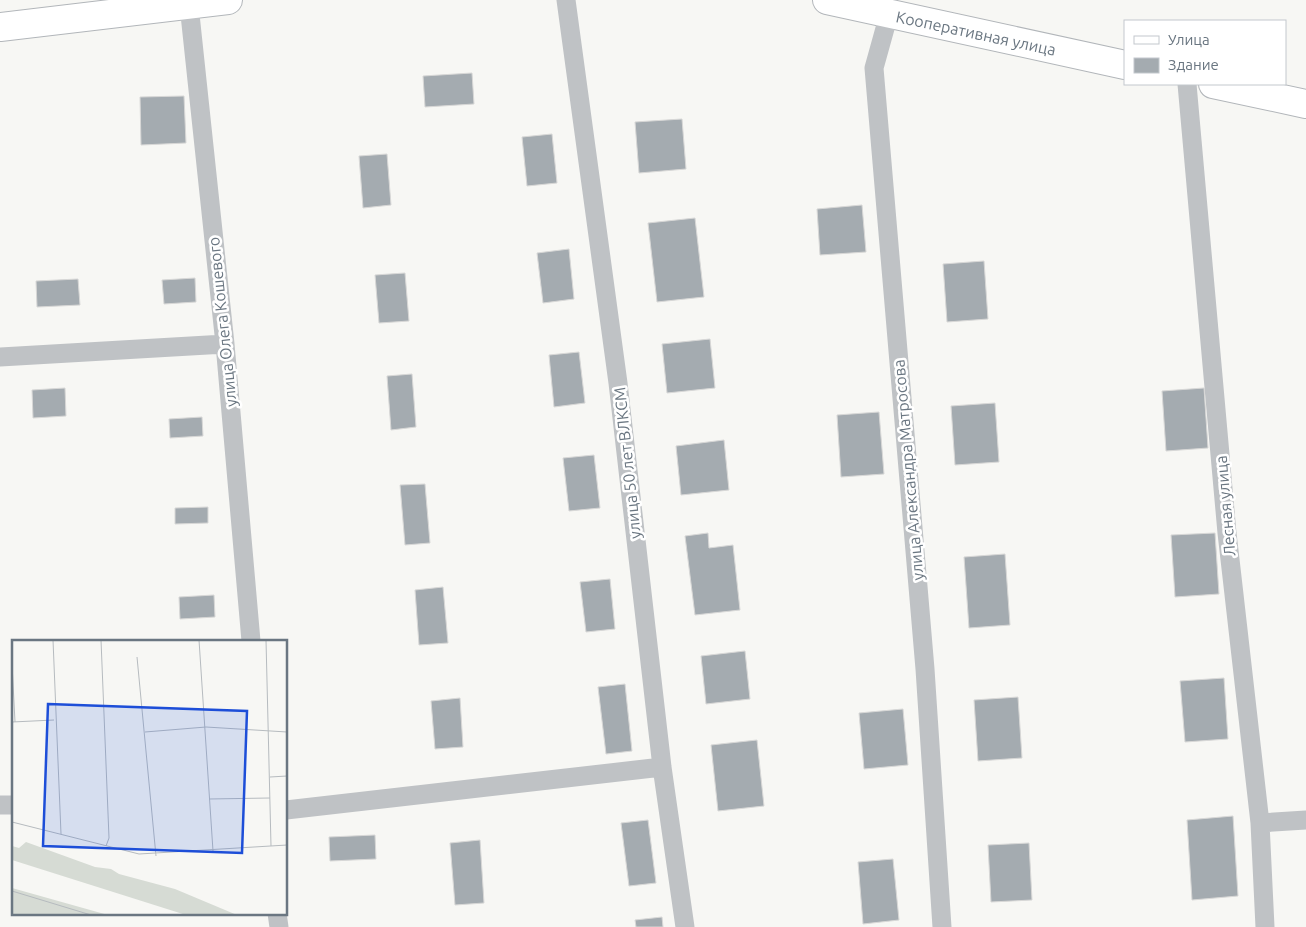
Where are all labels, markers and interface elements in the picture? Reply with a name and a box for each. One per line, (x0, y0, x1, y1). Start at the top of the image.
street label: Кооперативная улица (894, 7, 1058, 59)
legend (1124, 20, 1286, 85)
text: Улица (1168, 31, 1210, 48)
text: Здание (1168, 56, 1219, 73)
street label: улица Олега Кошевого (204, 236, 240, 408)
street label: улица Александра Матросова (889, 359, 927, 581)
street label: улица 50 лет ВЛКСМ (610, 386, 644, 540)
street label: Лесная улица (1212, 455, 1238, 557)
inset map (12, 640, 288, 914)

